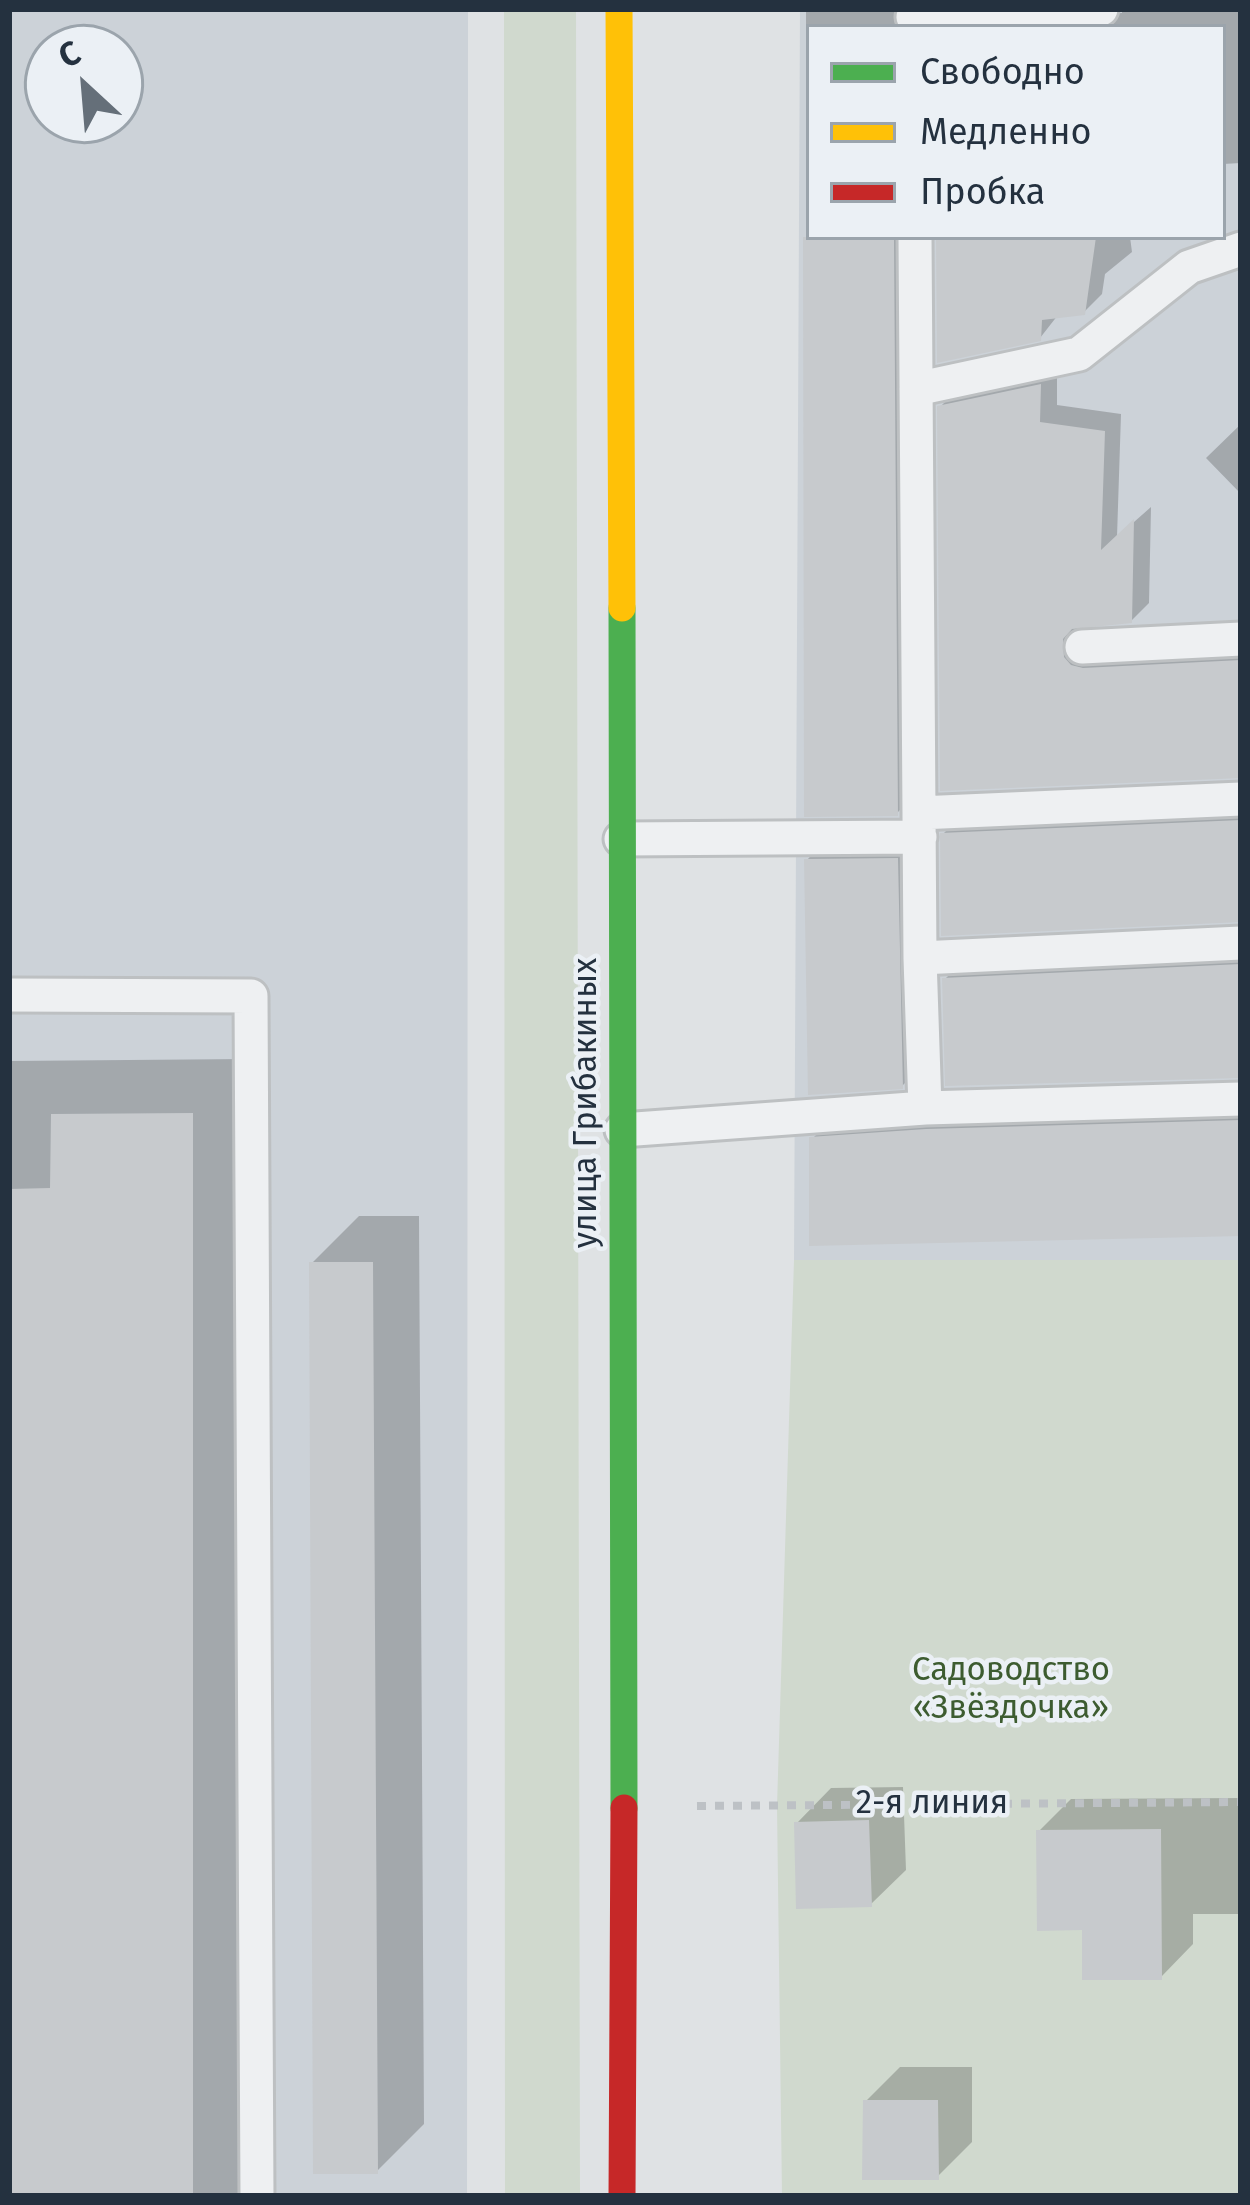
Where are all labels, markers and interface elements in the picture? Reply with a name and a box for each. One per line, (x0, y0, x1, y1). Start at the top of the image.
north arrow (24, 24, 144, 144)
legend (806, 24, 1226, 240)
text: С (52, 32, 87, 76)
text: Свободно (920, 50, 1085, 94)
text: Медленно (920, 110, 1092, 154)
text: Пробка (920, 170, 1045, 214)
street label: улица Грибакиных (567, 958, 607, 1248)
park label: Садоводство «Звёздочка» (912, 1651, 1110, 1729)
street label: 2-я линия (856, 1784, 1008, 1824)

